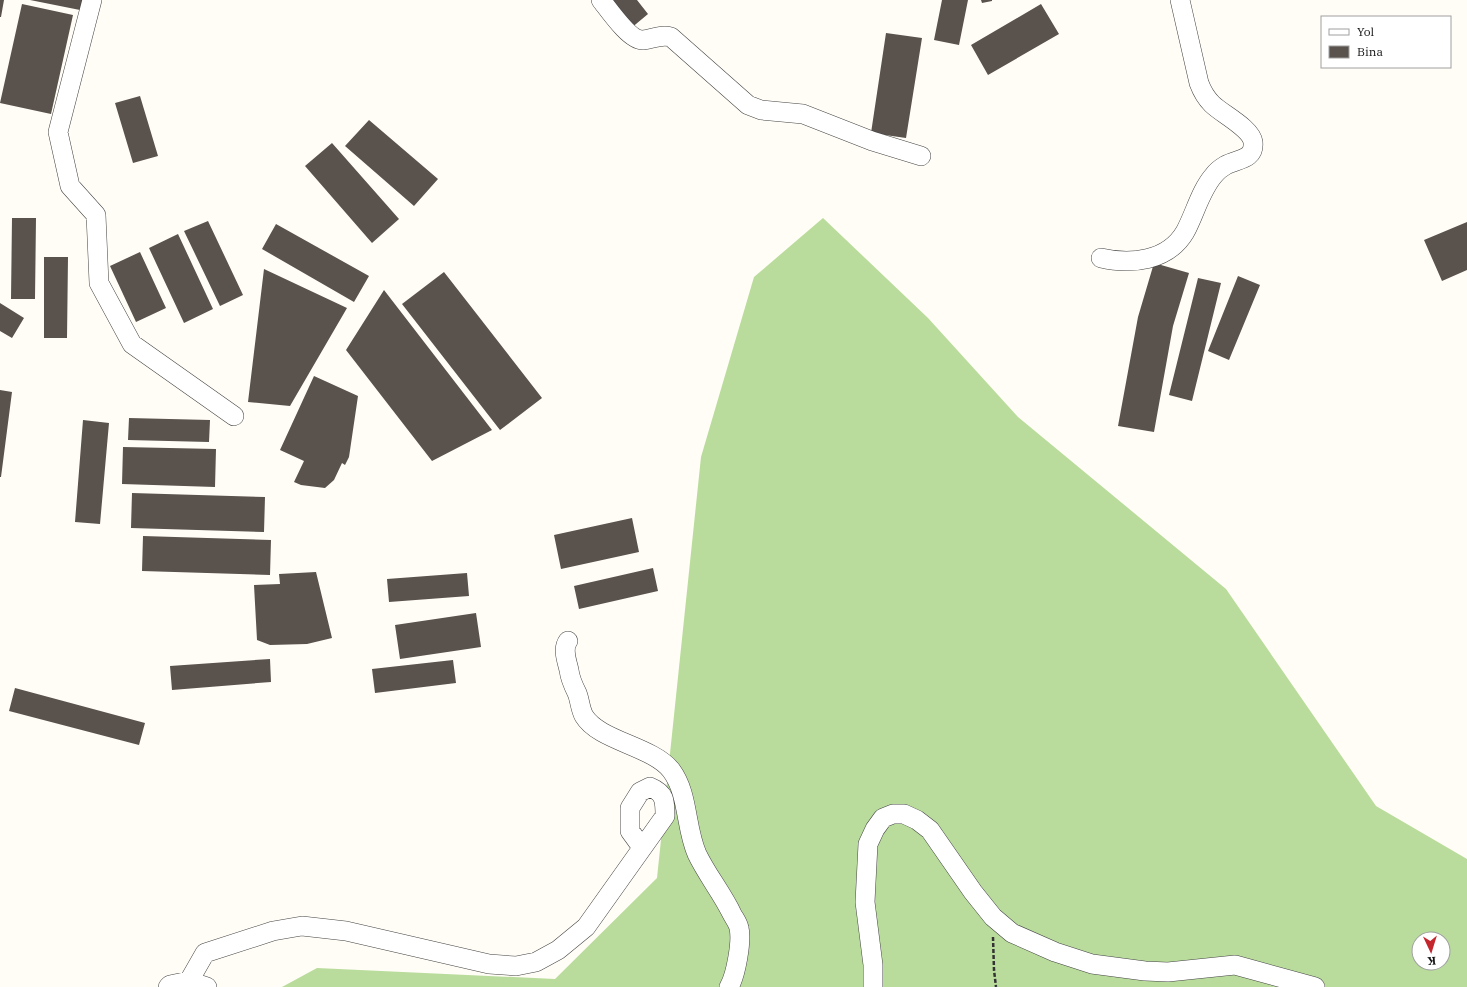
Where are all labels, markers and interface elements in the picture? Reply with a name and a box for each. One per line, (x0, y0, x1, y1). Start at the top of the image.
legend (1321, 16, 1451, 68)
text: Yol (1357, 24, 1375, 39)
text: Bina (1357, 44, 1383, 59)
north arrow (1411, 931, 1451, 971)
text: K (1426, 954, 1436, 968)

